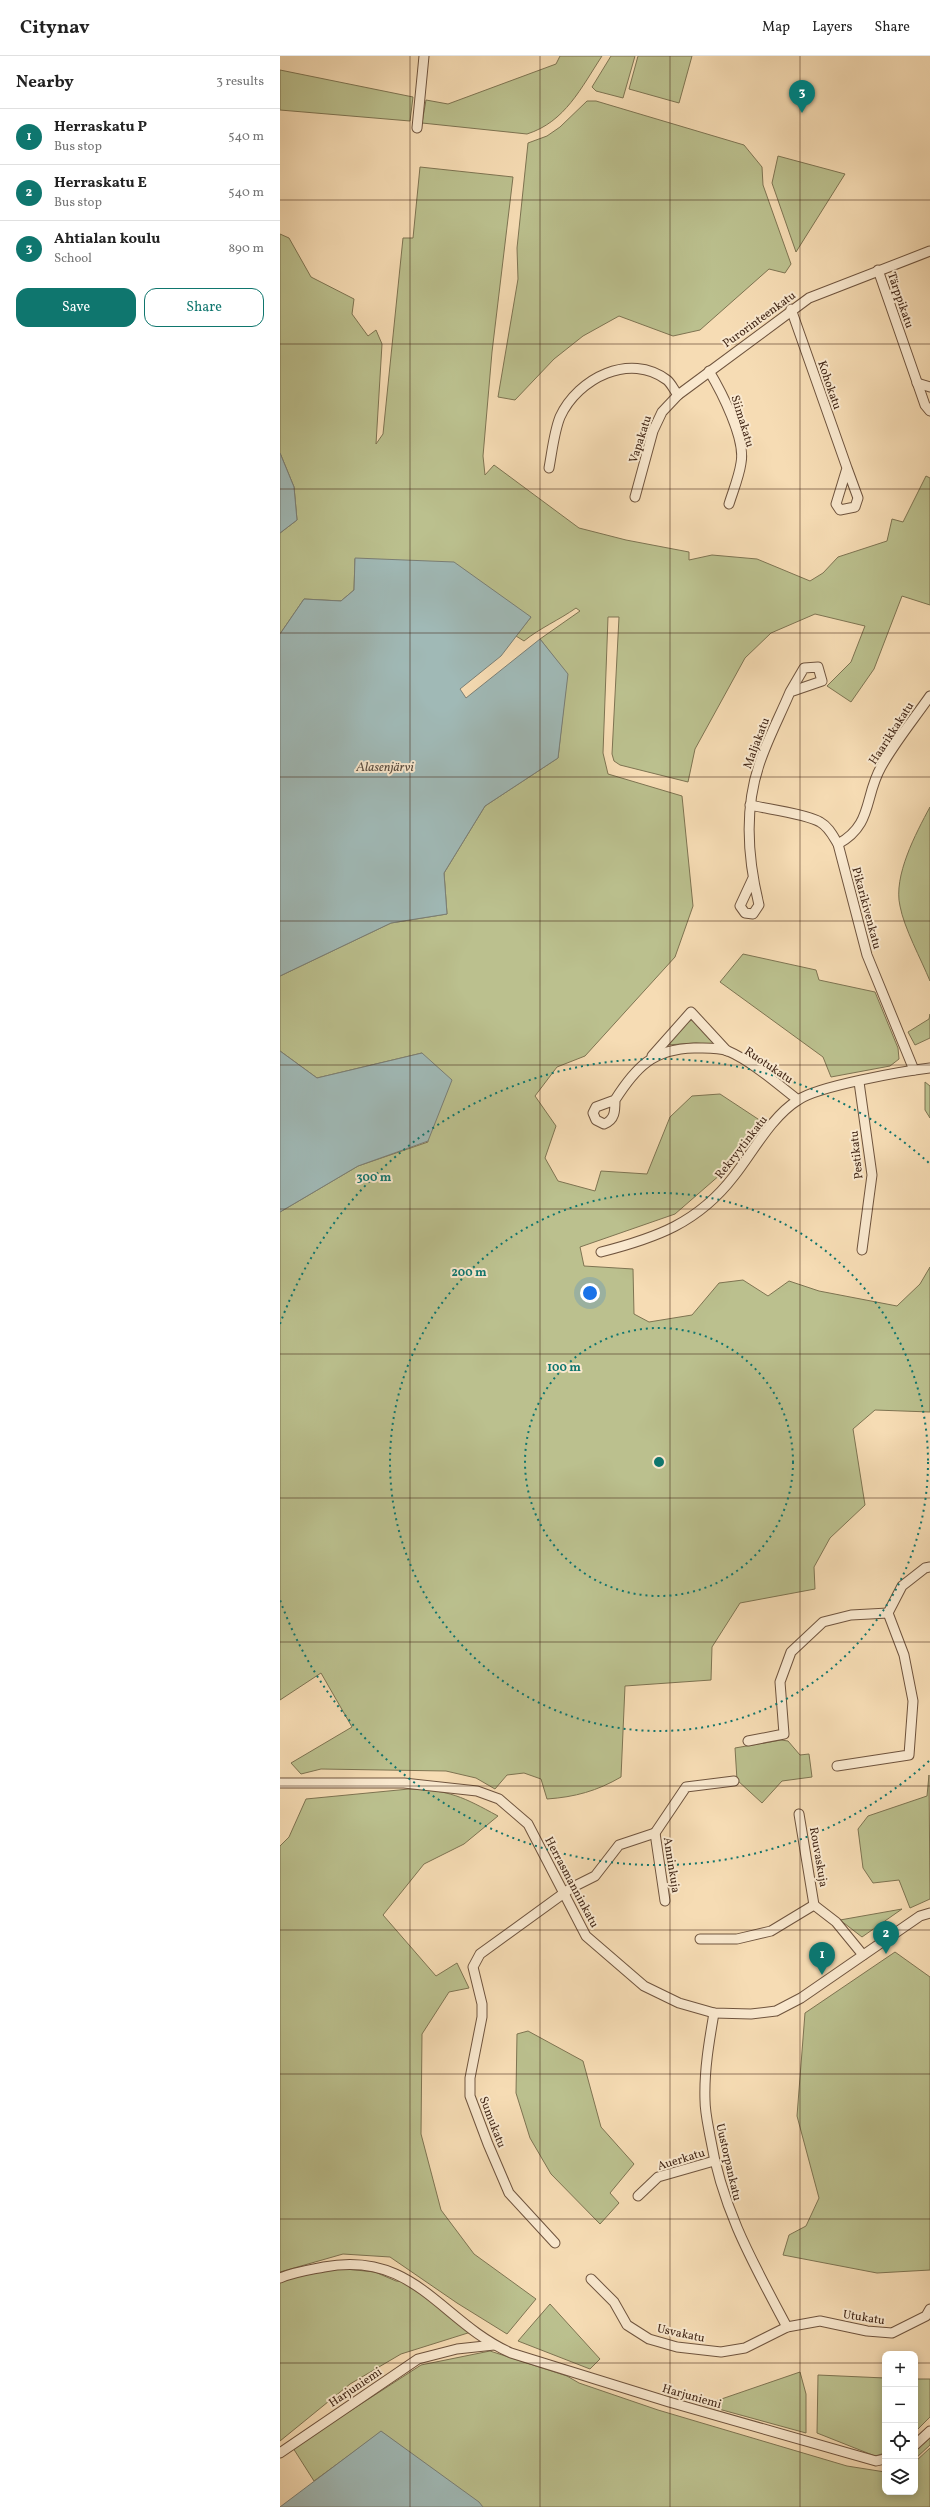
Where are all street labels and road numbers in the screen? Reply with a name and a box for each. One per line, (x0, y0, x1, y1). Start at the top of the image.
street label: Tärppikatu (883, 270, 917, 331)
street label: Purorinteenkatu (720, 288, 800, 352)
street label: Kohokatu (813, 359, 845, 412)
street label: Siimakatu (727, 393, 758, 450)
street label: Vapakatu (626, 413, 656, 465)
street label: Haarikkakatu (866, 699, 918, 768)
street label: Maljakatu (740, 715, 774, 771)
street label: Pikarikivenkatu (847, 865, 885, 951)
street label: Ruotukatu (741, 1044, 796, 1088)
street label: Rekryytinkatu (712, 1112, 772, 1183)
street label: Pestikatu (846, 1130, 867, 1180)
street label: Rouvaskuja (805, 1826, 831, 1889)
street label: Herrasmanninkatu (540, 1834, 602, 1931)
street label: Anninkuja (659, 1836, 683, 1894)
street label: Sumukatu (475, 2094, 509, 2151)
street label: Uustorpankatu (711, 2122, 745, 2203)
street label: Auerkatu (656, 2145, 707, 2175)
street label: Utukatu (842, 2307, 886, 2329)
street label: Usvakatu (655, 2321, 706, 2347)
street label: Harjuniemi (326, 2364, 386, 2411)
street label: Harjuniemi (660, 2381, 724, 2413)

